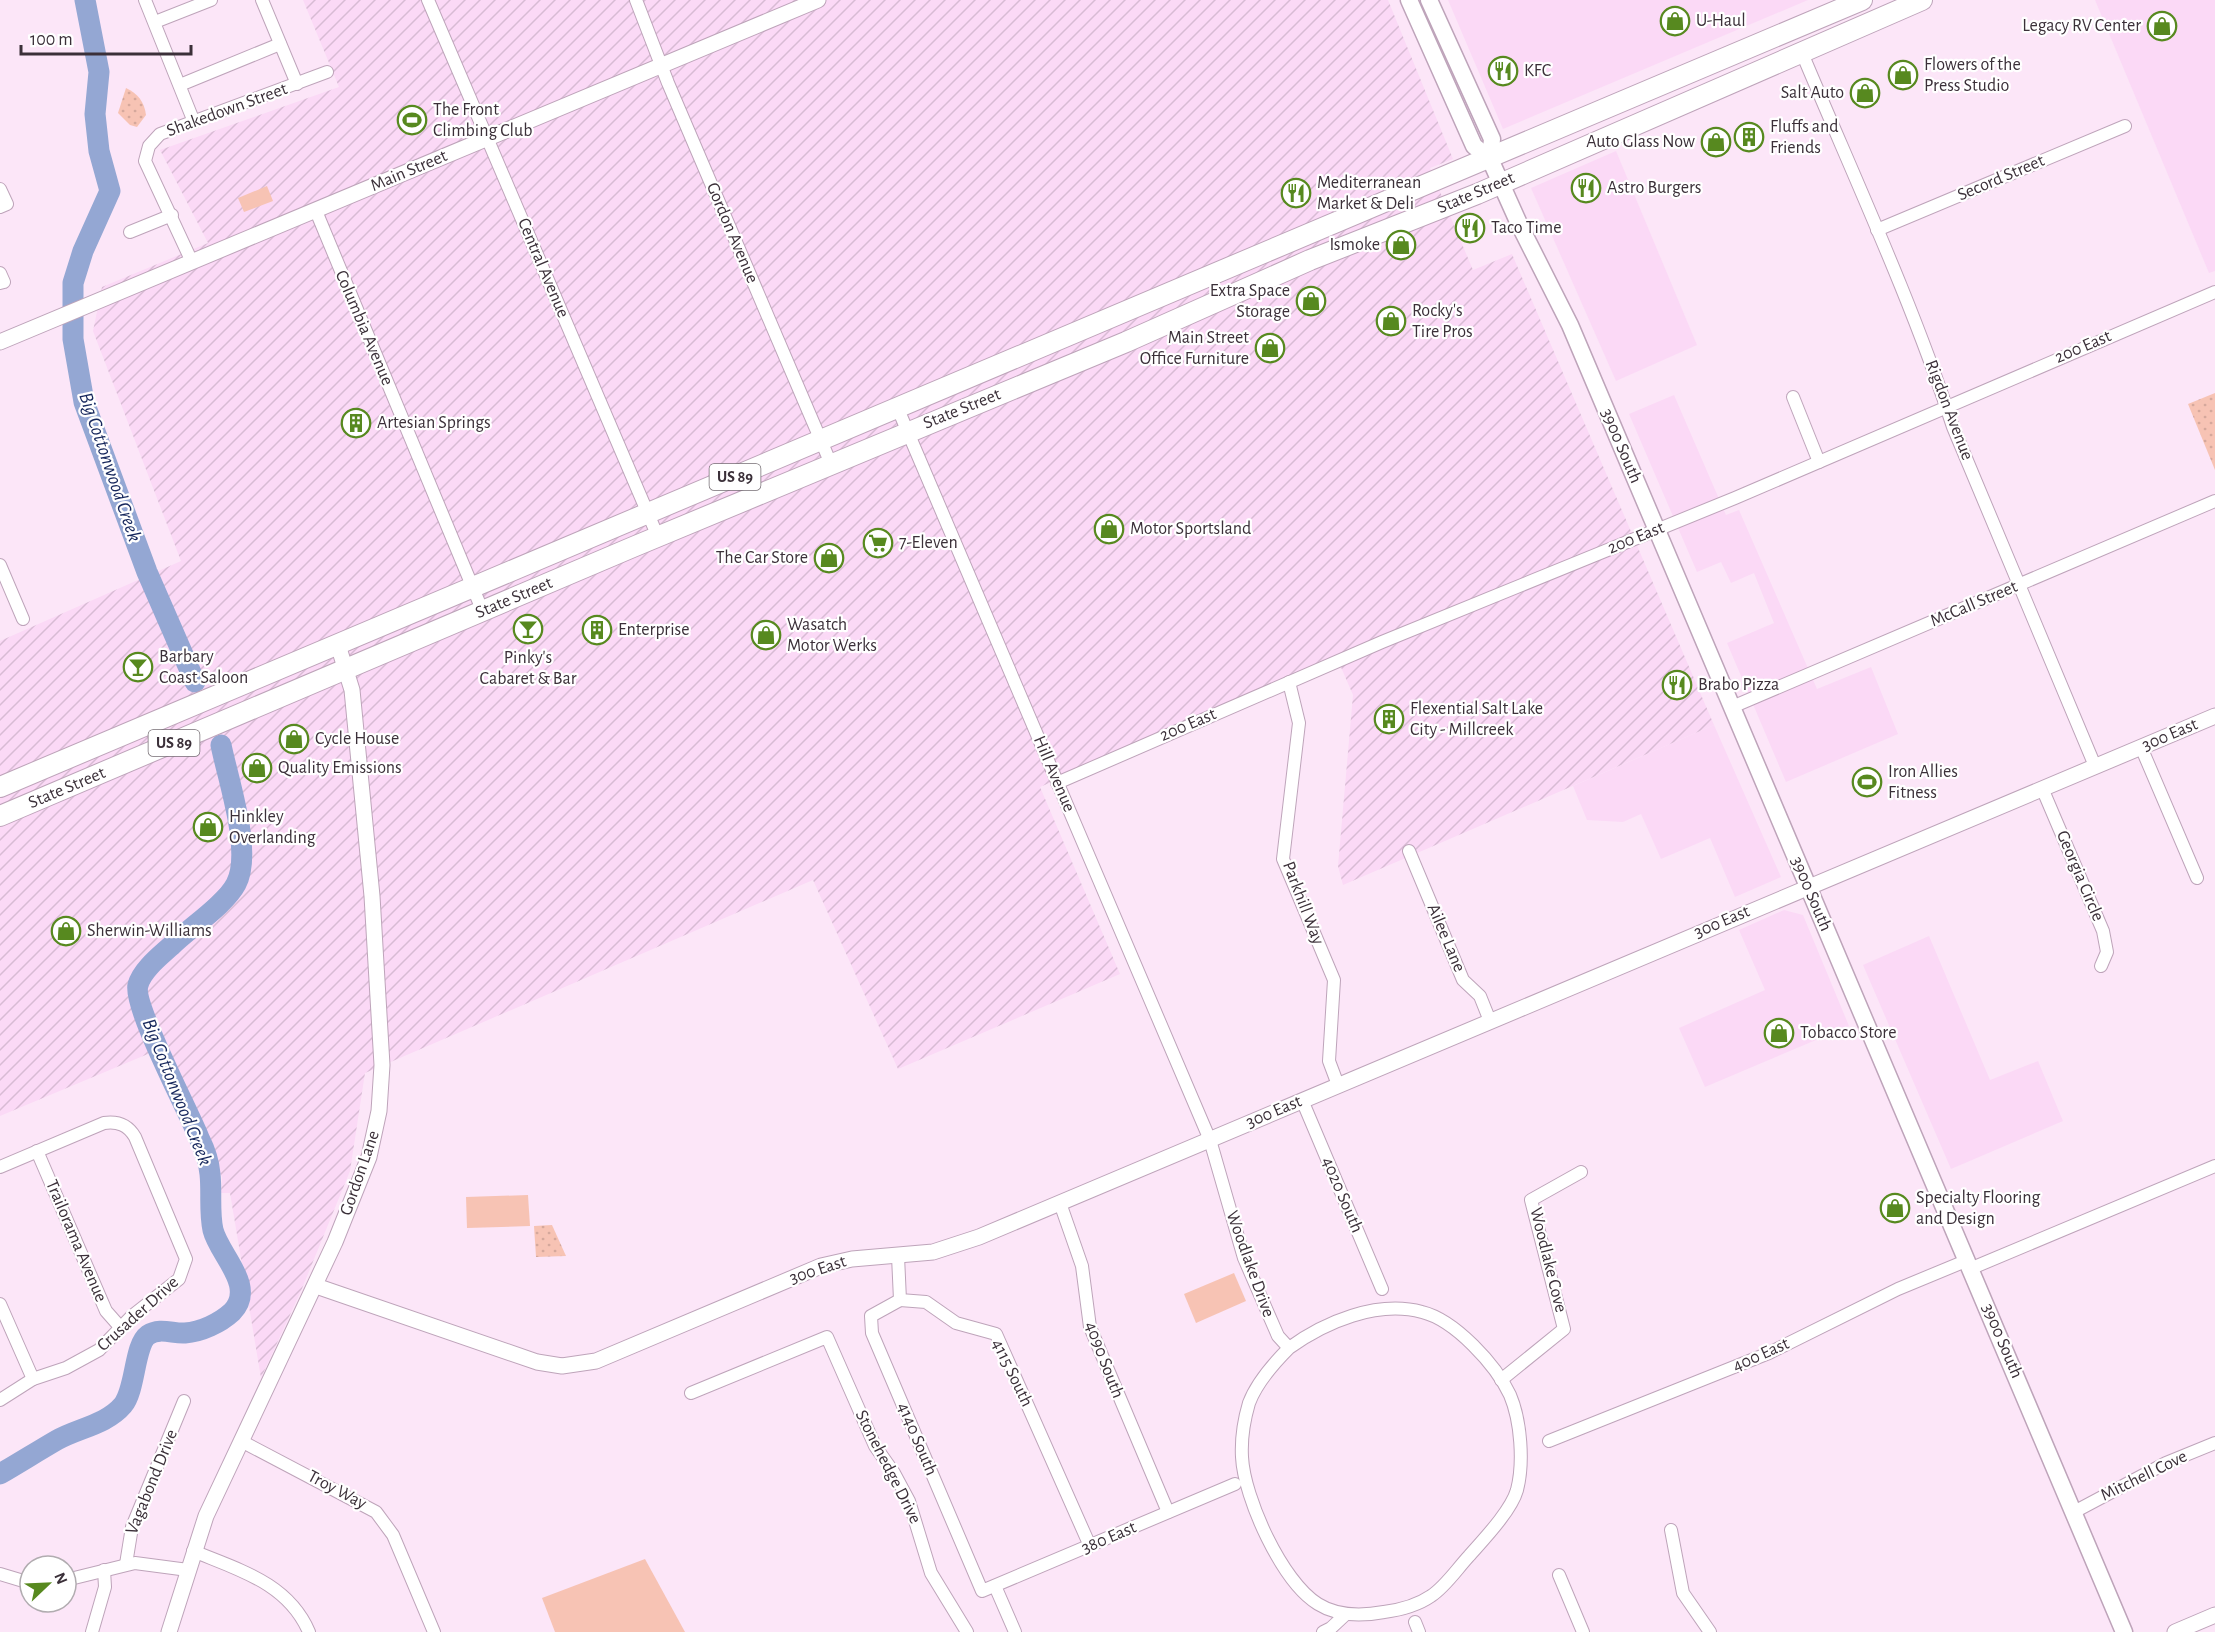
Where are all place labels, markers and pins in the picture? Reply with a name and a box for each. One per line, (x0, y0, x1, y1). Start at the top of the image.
shop icon: U-Haul (1659, 5, 1691, 37)
shop icon: Legacy RV Center (2146, 10, 2178, 42)
place label: U-Haul (1696, 12, 1746, 30)
place label: Legacy RV Center (2022, 17, 2141, 35)
restaurant icon: KFC (1487, 55, 1519, 87)
place label: Flowers of the Press Studio (1924, 56, 2021, 95)
shop icon: Flowers of the Press Studio (1887, 59, 1919, 91)
place label: KFC (1524, 62, 1551, 80)
shop icon: Salt Auto (1849, 77, 1881, 109)
place label: Salt Auto (1781, 84, 1844, 102)
place label: The Front Climbing Club (433, 101, 532, 140)
sports icon: The Front Climbing Club (396, 104, 428, 136)
place label: Fluffs and Friends (1770, 118, 1839, 157)
building icon: Fluffs and Friends (1733, 121, 1765, 153)
shop icon: Auto Glass Now (1700, 126, 1732, 158)
place label: Auto Glass Now (1586, 133, 1695, 151)
restaurant icon: Astro Burgers (1570, 172, 1602, 204)
place label: Mediterranean Market & Deli (1317, 174, 1421, 213)
restaurant icon: Mediterranean Market & Deli (1280, 177, 1312, 209)
place label: Astro Burgers (1607, 179, 1701, 197)
restaurant icon: Taco Time (1454, 212, 1486, 244)
place label: Taco Time (1491, 219, 1562, 237)
shop icon: Ismoke (1385, 229, 1417, 261)
place label: Ismoke (1329, 236, 1380, 254)
place label: Extra Space Storage (1210, 282, 1290, 321)
shop icon: Extra Space Storage (1295, 285, 1327, 317)
place label: Rocky's Tire Pros (1412, 302, 1473, 341)
shop icon: Rocky's Tire Pros (1375, 305, 1407, 337)
place label: Main Street Office Furniture (1140, 329, 1249, 368)
shop icon: Main Street Office Furniture (1254, 332, 1286, 364)
building icon: Artesian Springs (340, 407, 372, 439)
place label: Artesian Springs (377, 414, 491, 432)
shop icon: Motor Sportsland (1093, 513, 1125, 545)
place label: Motor Sportsland (1130, 520, 1251, 538)
supermarket icon: 7-Eleven (862, 527, 894, 559)
place label: 7-Eleven (899, 534, 958, 552)
shop icon: The Car Store (813, 542, 845, 574)
place label: The Car Store (716, 549, 808, 567)
bar icon: Pinky's Cabaret & Bar (512, 613, 544, 645)
building icon: Enterprise (581, 614, 613, 646)
place label: Wasatch Motor Werks (787, 616, 877, 655)
shop icon: Wasatch Motor Werks (750, 619, 782, 651)
place label: Enterprise (618, 621, 690, 639)
place label: Barbary Coast Saloon (159, 648, 248, 687)
place label: Pinky's Cabaret & Bar (480, 649, 577, 688)
bar icon: Barbary Coast Saloon (122, 651, 154, 683)
restaurant icon: Brabo Pizza (1661, 669, 1693, 701)
place label: Brabo Pizza (1698, 676, 1779, 694)
place label: Flexential Salt Lake City - Millcreek (1410, 700, 1543, 739)
building icon: Flexential Salt Lake City - Millcreek (1373, 703, 1405, 735)
shop icon: Cycle House (278, 723, 310, 755)
place label: Cycle House (315, 730, 399, 748)
shop icon: Quality Emissions (241, 752, 273, 784)
place label: Quality Emissions (278, 759, 402, 777)
place label: Iron Allies Fitness (1888, 763, 1958, 802)
sports icon: Iron Allies Fitness (1851, 766, 1883, 798)
place label: Hinkley Overlanding (229, 808, 316, 847)
shop icon: Hinkley Overlanding (192, 811, 224, 843)
shop icon: Sherwin-Williams (50, 915, 82, 947)
place label: Sherwin-Williams (87, 922, 212, 940)
shop icon: Tobacco Store (1763, 1017, 1795, 1049)
place label: Tobacco Store (1800, 1024, 1896, 1042)
place label: Specialty Flooring and Design (1916, 1189, 2041, 1228)
shop icon: Specialty Flooring and Design (1879, 1192, 1911, 1224)

